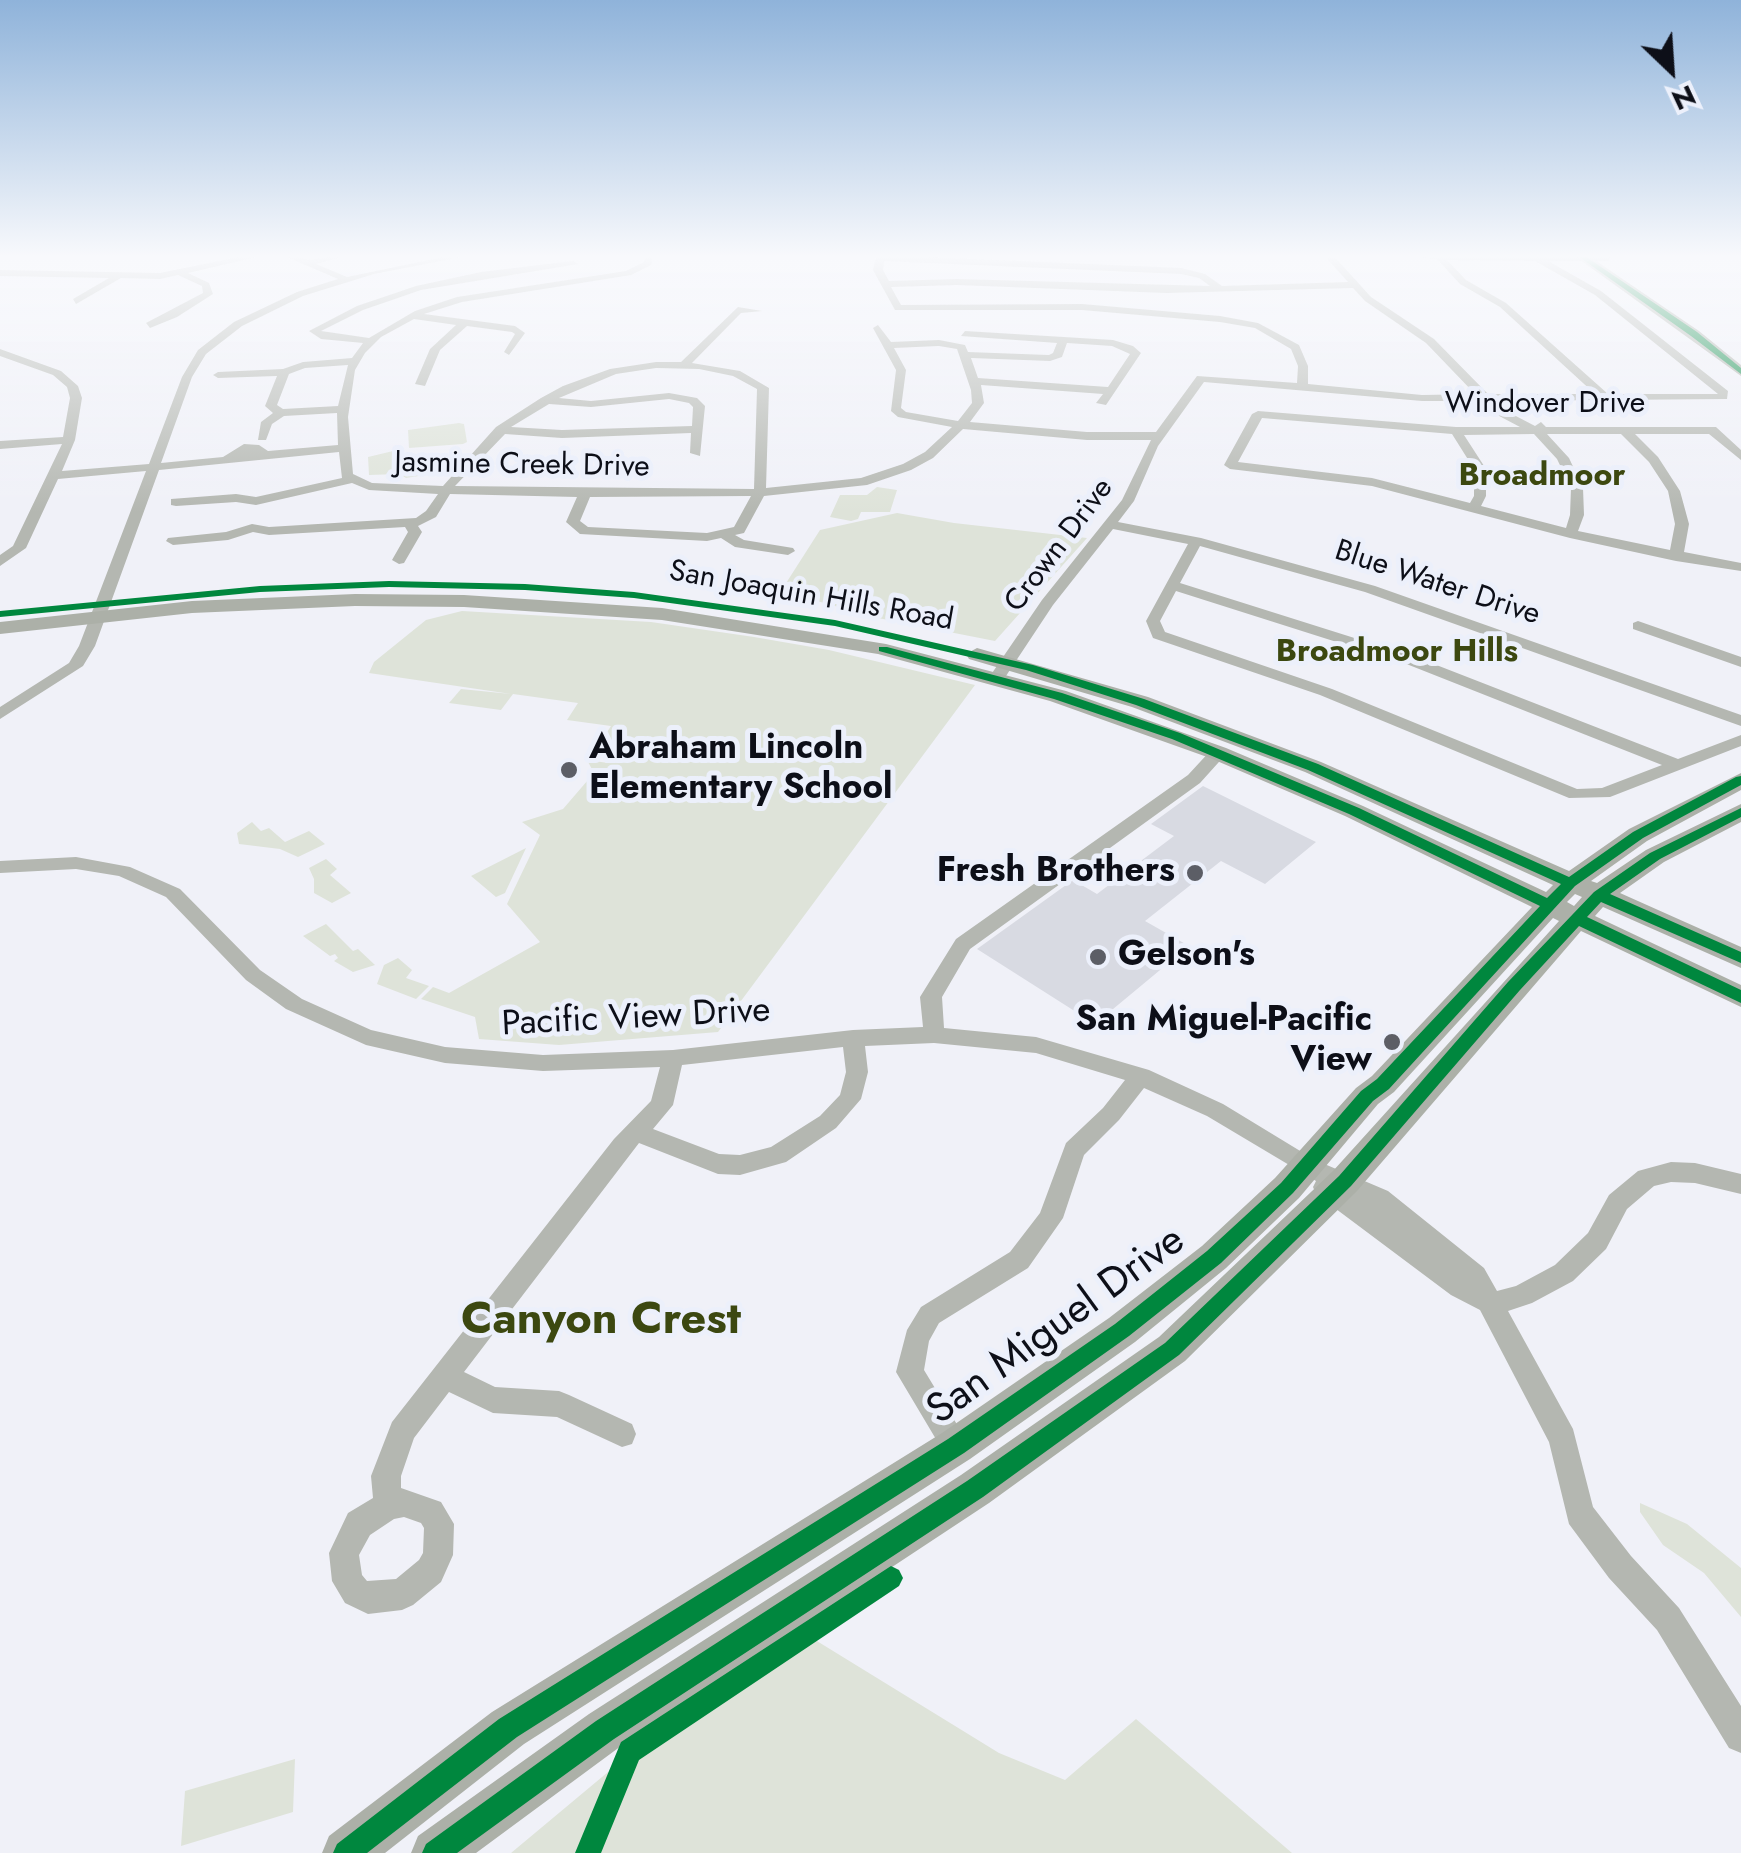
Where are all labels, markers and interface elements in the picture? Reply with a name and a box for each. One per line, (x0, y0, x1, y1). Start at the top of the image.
north arrow (1621, 20, 1721, 120)
text: N (1665, 74, 1703, 121)
street label: Windover Drive (1445, 387, 1645, 423)
street label: Jasmine Creek Drive (394, 446, 650, 486)
district label: Broadmoor (1459, 458, 1625, 496)
street label: Crown Drive (998, 472, 1122, 620)
street label: Blue Water Drive (1330, 534, 1544, 634)
street label: San Joaquin Hills Road (666, 554, 956, 640)
district label: Broadmoor Hills (1276, 634, 1518, 672)
place label: Abraham Lincoln Elementary School (589, 729, 892, 811)
marker: Abraham Lincoln Elementary School (558, 759, 580, 781)
place label: Fresh Brothers (937, 852, 1175, 894)
marker: Fresh Brothers (1184, 862, 1206, 884)
place label: Gelson's (1118, 936, 1255, 978)
marker: Gelson's (1087, 946, 1109, 968)
street label: Pacific View Drive (501, 991, 771, 1047)
place label: San Miguel-Pacific View (1075, 1001, 1372, 1083)
marker: San Miguel-Pacific View (1381, 1031, 1403, 1053)
street label: San Miguel Drive (918, 1217, 1196, 1437)
district label: Canyon Crest (461, 1295, 741, 1349)

